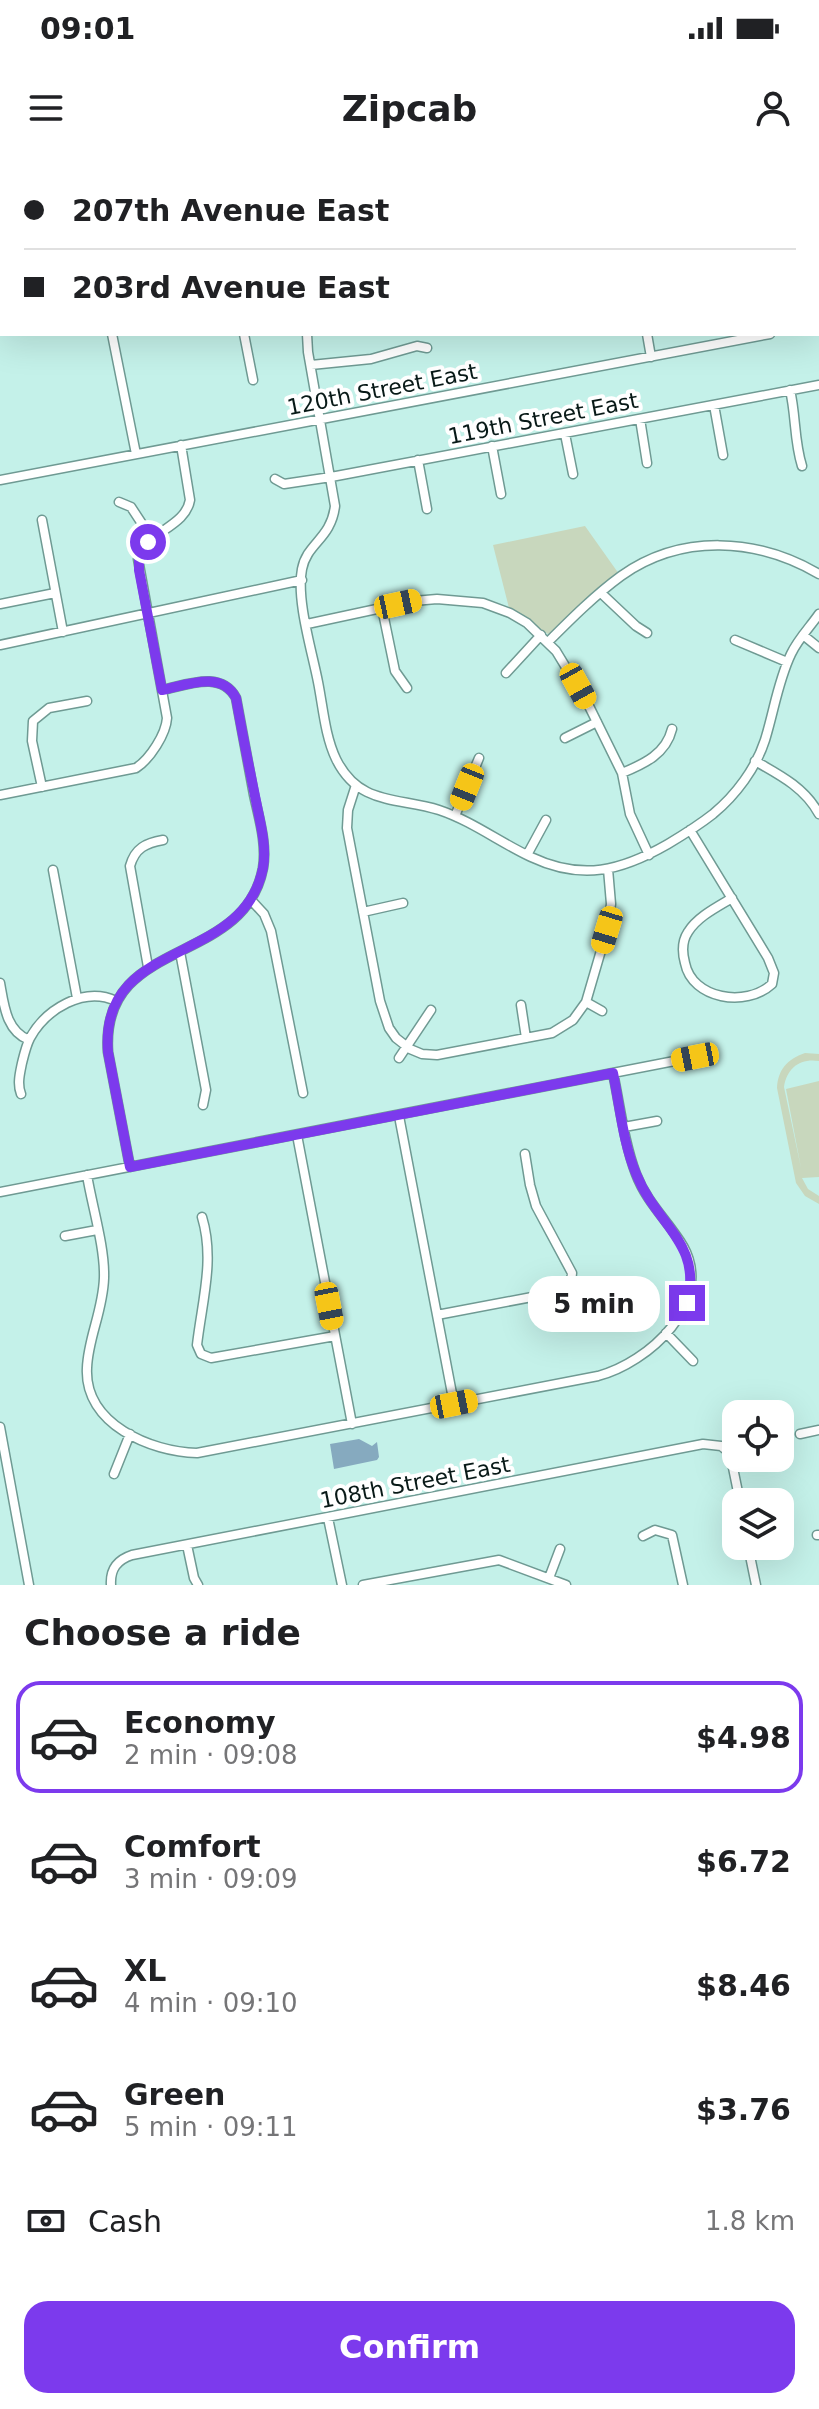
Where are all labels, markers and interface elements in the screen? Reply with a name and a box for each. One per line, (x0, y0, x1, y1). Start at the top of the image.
text: 09:01 (40, 11, 136, 46)
icon: menu (24, 86, 68, 130)
icon: person (751, 86, 795, 130)
text: Zipcab (342, 88, 477, 129)
text: 207th Avenue East (72, 193, 389, 228)
text: 203rd Avenue East (72, 270, 390, 305)
street label: 120th Street East (285, 359, 480, 420)
street label: 119th Street East (446, 388, 641, 449)
route start (130, 524, 166, 560)
car (372, 587, 424, 621)
car (556, 659, 600, 713)
car (447, 760, 487, 814)
car (589, 904, 625, 956)
car (669, 1041, 721, 1073)
callout: 5 min (527, 1275, 659, 1331)
car (313, 1280, 345, 1332)
route end (669, 1285, 705, 1321)
text: 5 min (553, 1289, 635, 1319)
car (428, 1388, 480, 1420)
map controls (722, 1400, 794, 1560)
button: locate (722, 1400, 794, 1472)
street label: 108th Street East (318, 1452, 513, 1513)
button: layers (722, 1488, 794, 1560)
text: Choose a ride (24, 1612, 301, 1653)
icon: car (28, 1701, 100, 1773)
text: Economy (124, 1705, 276, 1740)
text: $4.98 (696, 1720, 791, 1755)
text: 2 min · 09:08 (124, 1740, 298, 1770)
icon: car (28, 1825, 100, 1897)
text: Comfort (124, 1829, 261, 1864)
text: $6.72 (696, 1844, 791, 1879)
text: 3 min · 09:09 (124, 1864, 298, 1894)
icon: car (28, 1949, 100, 2021)
text: XL (124, 1953, 166, 1988)
text: $8.46 (696, 1968, 791, 2003)
text: 4 min · 09:10 (124, 1988, 298, 2018)
icon: car (28, 2073, 100, 2145)
text: Green (124, 2077, 225, 2112)
text: $3.76 (696, 2092, 791, 2127)
text: 5 min · 09:11 (124, 2112, 298, 2142)
icon: cash (24, 2199, 68, 2243)
text: Cash (88, 2204, 162, 2239)
text: 1.8 km (705, 2206, 795, 2236)
button: Confirm (24, 2301, 795, 2393)

